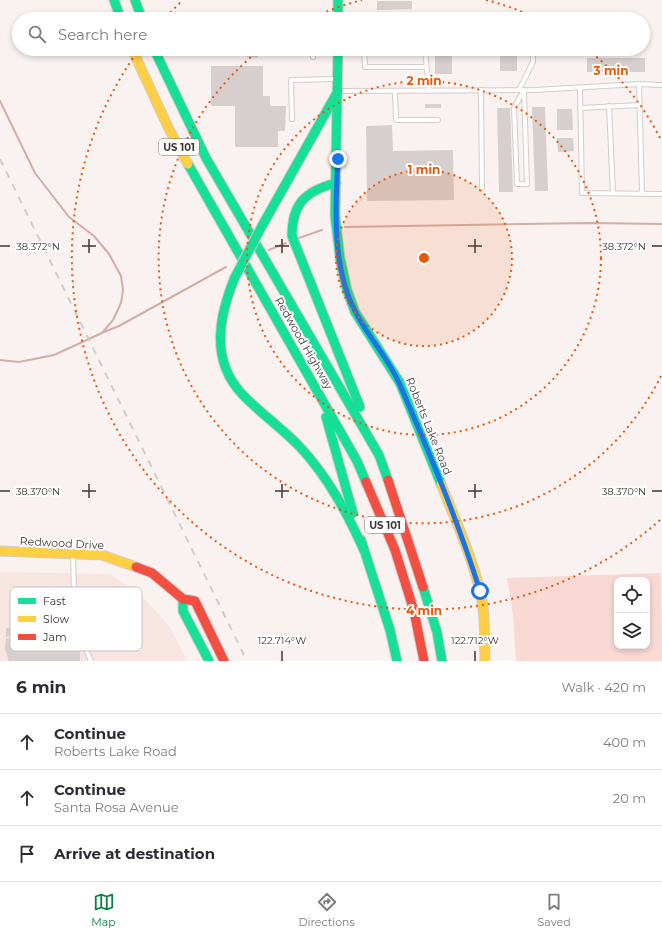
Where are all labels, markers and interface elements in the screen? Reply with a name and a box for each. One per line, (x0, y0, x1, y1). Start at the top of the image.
search box (12, 12, 650, 56)
icon: search (26, 23, 48, 45)
text: Search here (58, 25, 147, 44)
text: 3 min (593, 63, 629, 78)
text: 2 min (407, 73, 441, 88)
road number: US 101 (159, 139, 199, 155)
route end (329, 150, 347, 168)
text: 1 min (408, 162, 440, 177)
text: 38.372°N (16, 240, 60, 253)
text: 38.372°N (602, 240, 646, 253)
centre of rings (417, 251, 431, 265)
street label: Redwood Highway (272, 294, 336, 392)
street label: Roberts Lake Road (403, 375, 455, 477)
text: 38.370°N (16, 485, 60, 498)
text: 38.370°N (602, 485, 646, 498)
road number: US 101 (365, 517, 405, 533)
street label: Redwood Drive (19, 534, 105, 552)
map controls (614, 577, 650, 649)
button: locate (614, 577, 650, 613)
route start (471, 582, 489, 600)
legend (10, 587, 142, 651)
text: Fast (43, 594, 67, 608)
text: 4 min (406, 603, 442, 618)
text: Slow (43, 612, 69, 626)
button: layers (614, 613, 650, 649)
text: Jam (42, 630, 67, 644)
text: 122.714°W (258, 634, 306, 647)
text: 122.712°W (451, 634, 499, 647)
text: 6 min (16, 677, 66, 697)
text: Walk · 420 m (562, 679, 646, 695)
text: Continue (54, 724, 126, 743)
icon: ahead (16, 731, 38, 753)
text: 400 m (603, 734, 646, 750)
text: Roberts Lake Road (54, 743, 177, 759)
text: Continue (54, 780, 126, 799)
icon: ahead (16, 787, 38, 809)
text: 20 m (613, 790, 646, 806)
text: Santa Rosa Avenue (54, 799, 179, 815)
icon: arrive (16, 843, 38, 865)
text: Arrive at destination (54, 844, 215, 863)
tab: Map (91, 891, 116, 929)
tab: Directions (299, 891, 355, 929)
tab: Saved (538, 891, 571, 929)

